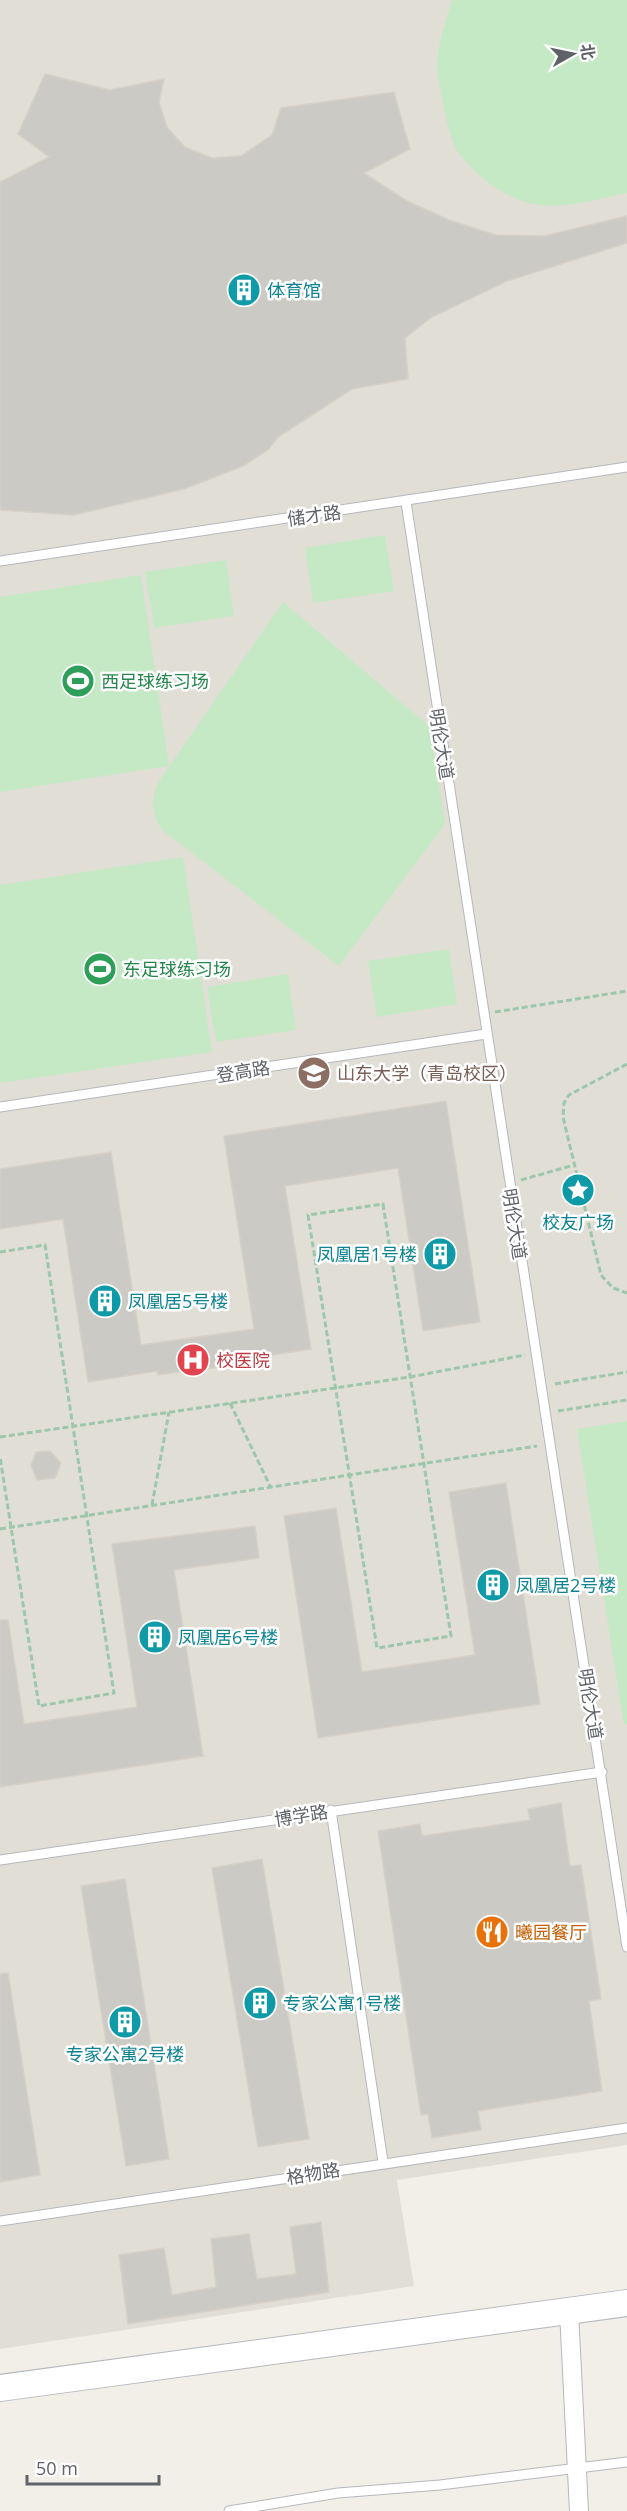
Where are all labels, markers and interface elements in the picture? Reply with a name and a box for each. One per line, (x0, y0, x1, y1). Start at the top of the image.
north arrow (543, 24, 603, 84)
text: 北 (576, 42, 600, 61)
building icon: 体育馆 (226, 272, 262, 308)
place label: 体育馆 (267, 278, 321, 302)
street label: 储才路 (286, 499, 342, 531)
sports icon: 西足球练习场 (60, 663, 96, 699)
place label: 西足球练习场 (101, 669, 209, 693)
street label: 明伦大道 (425, 707, 459, 781)
sports icon: 东足球练习场 (82, 951, 118, 987)
place label: 东足球练习场 (123, 957, 231, 981)
street label: 登高路 (214, 1055, 272, 1087)
school or university icon: 山东大学（青岛校区） (296, 1055, 332, 1091)
place label: 山东大学（青岛校区） (337, 1061, 517, 1085)
place icon: 校友广场 (560, 1172, 596, 1208)
street label: 明伦大道 (498, 1187, 532, 1261)
place label: 校友广场 (542, 1210, 614, 1234)
building icon: 凤凰居1号楼 (422, 1236, 458, 1272)
place label: 凤凰居1号楼 (317, 1242, 417, 1266)
building icon: 凤凰居5号楼 (87, 1283, 123, 1319)
place label: 凤凰居5号楼 (128, 1289, 228, 1313)
hospital icon: 校医院 (175, 1342, 211, 1378)
place label: 校医院 (216, 1348, 270, 1372)
building icon: 凤凰居2号楼 (475, 1567, 511, 1603)
place label: 凤凰居2号楼 (516, 1573, 616, 1597)
building icon: 凤凰居6号楼 (137, 1619, 173, 1655)
place label: 凤凰居6号楼 (178, 1625, 278, 1649)
street label: 明伦大道 (574, 1667, 608, 1741)
street label: 博学路 (272, 1799, 330, 1831)
restaurant icon: 曦园餐厅 (474, 1914, 510, 1950)
place label: 曦园餐厅 (515, 1920, 587, 1944)
building icon: 专家公寓1号楼 (242, 1985, 278, 2021)
place label: 专家公寓1号楼 (283, 1991, 401, 2015)
building icon: 专家公寓2号楼 (107, 2004, 143, 2040)
place label: 专家公寓2号楼 (66, 2042, 184, 2066)
street label: 格物路 (284, 2157, 342, 2189)
scale bar (27, 2448, 159, 2486)
text: 50 m (36, 2456, 78, 2480)

